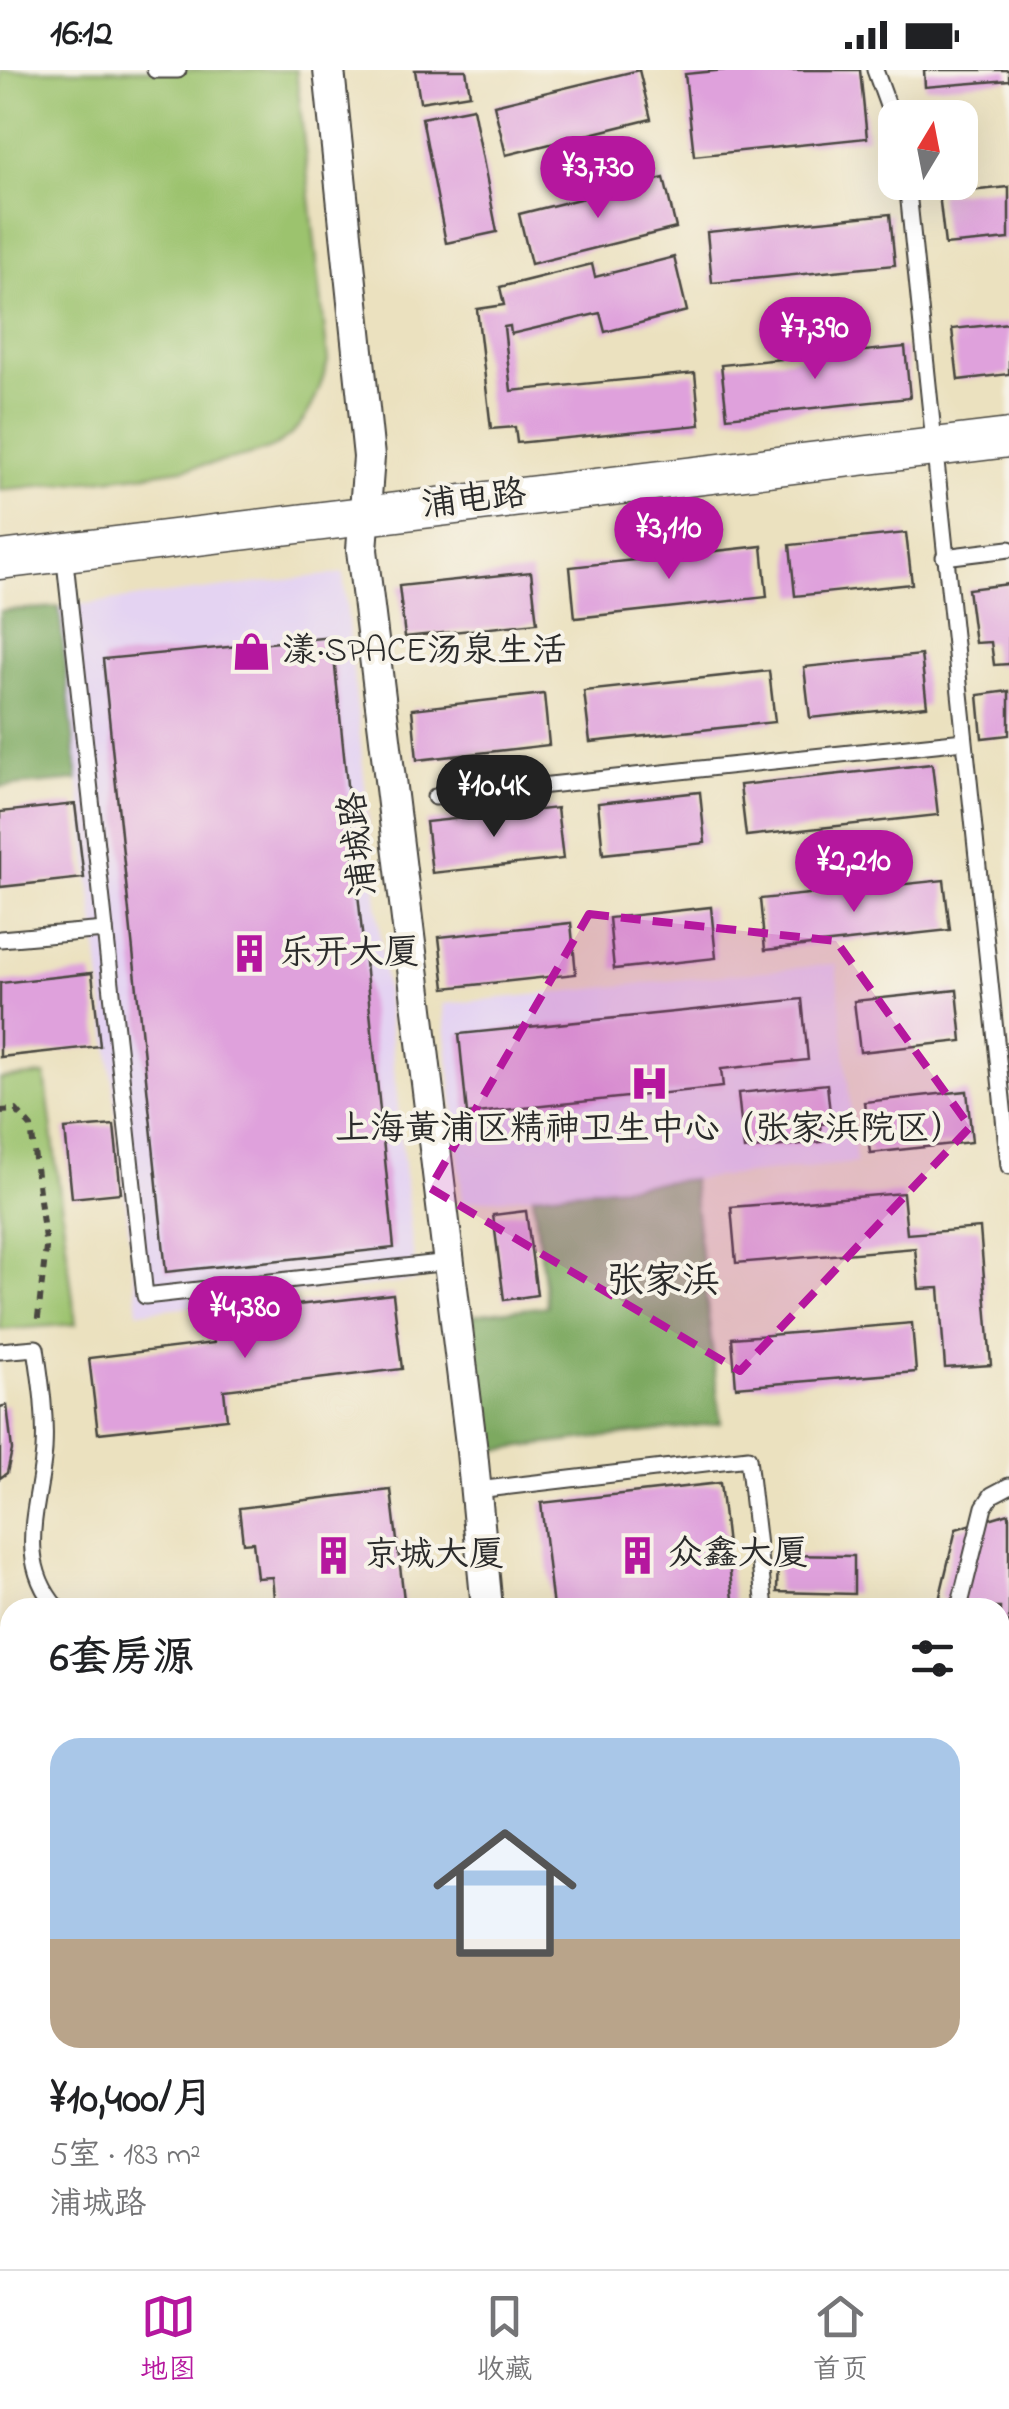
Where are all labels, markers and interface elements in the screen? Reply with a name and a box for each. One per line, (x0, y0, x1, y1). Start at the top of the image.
text: 16:12 (50, 7, 113, 63)
north arrow (878, 100, 978, 200)
map controls (878, 100, 978, 200)
pin: ¥3,730 (517, 136, 679, 221)
text: ¥3,730 (562, 145, 634, 192)
pin: ¥7,390 (734, 297, 896, 382)
text: ¥7,390 (781, 306, 849, 353)
street label: 浦电路 (419, 469, 529, 533)
pin: ¥3,110 (588, 497, 750, 582)
text: ¥3,110 (636, 506, 702, 553)
place label: 漾·SPACE汤泉生活 (282, 627, 567, 678)
shop icon: 漾·SPACE汤泉生活 (231, 631, 273, 673)
pin: ¥10.4K (413, 755, 575, 840)
text: ¥10.4K (458, 764, 530, 811)
street label: 浦城路 (328, 789, 392, 899)
pin: ¥2,210 (773, 830, 935, 915)
text: ¥2,210 (817, 839, 891, 886)
place label: 乐开大厦 (279, 929, 419, 980)
building icon: 乐开大厦 (228, 933, 270, 975)
hospital icon: 上海黄浦区精神卫生中心（张家浜院区） (629, 1062, 671, 1104)
place label: 上海黄浦区精神卫生中心（张家浜院区） (335, 1105, 965, 1156)
district label: 张家浜 (606, 1255, 720, 1311)
pin: ¥4,380 (164, 1276, 326, 1361)
text: ¥4,380 (210, 1285, 280, 1332)
place label: 众鑫大厦 (668, 1530, 808, 1581)
place label: 京城大厦 (364, 1531, 504, 1582)
building icon: 众鑫大厦 (617, 1534, 659, 1576)
building icon: 京城大厦 (313, 1535, 355, 1577)
text: 6套房源 (50, 1629, 194, 1690)
icon: filters (905, 1631, 960, 1686)
icon: home (415, 1803, 595, 1983)
text: ¥10,400/月 (50, 2070, 214, 2131)
text: 5室 · 183 m² (50, 2133, 201, 2180)
text: 浦城路 (50, 2182, 146, 2229)
tab: 地图 (140, 2289, 196, 2392)
tab: 收藏 (476, 2289, 533, 2392)
tab: 首页 (813, 2289, 869, 2392)

